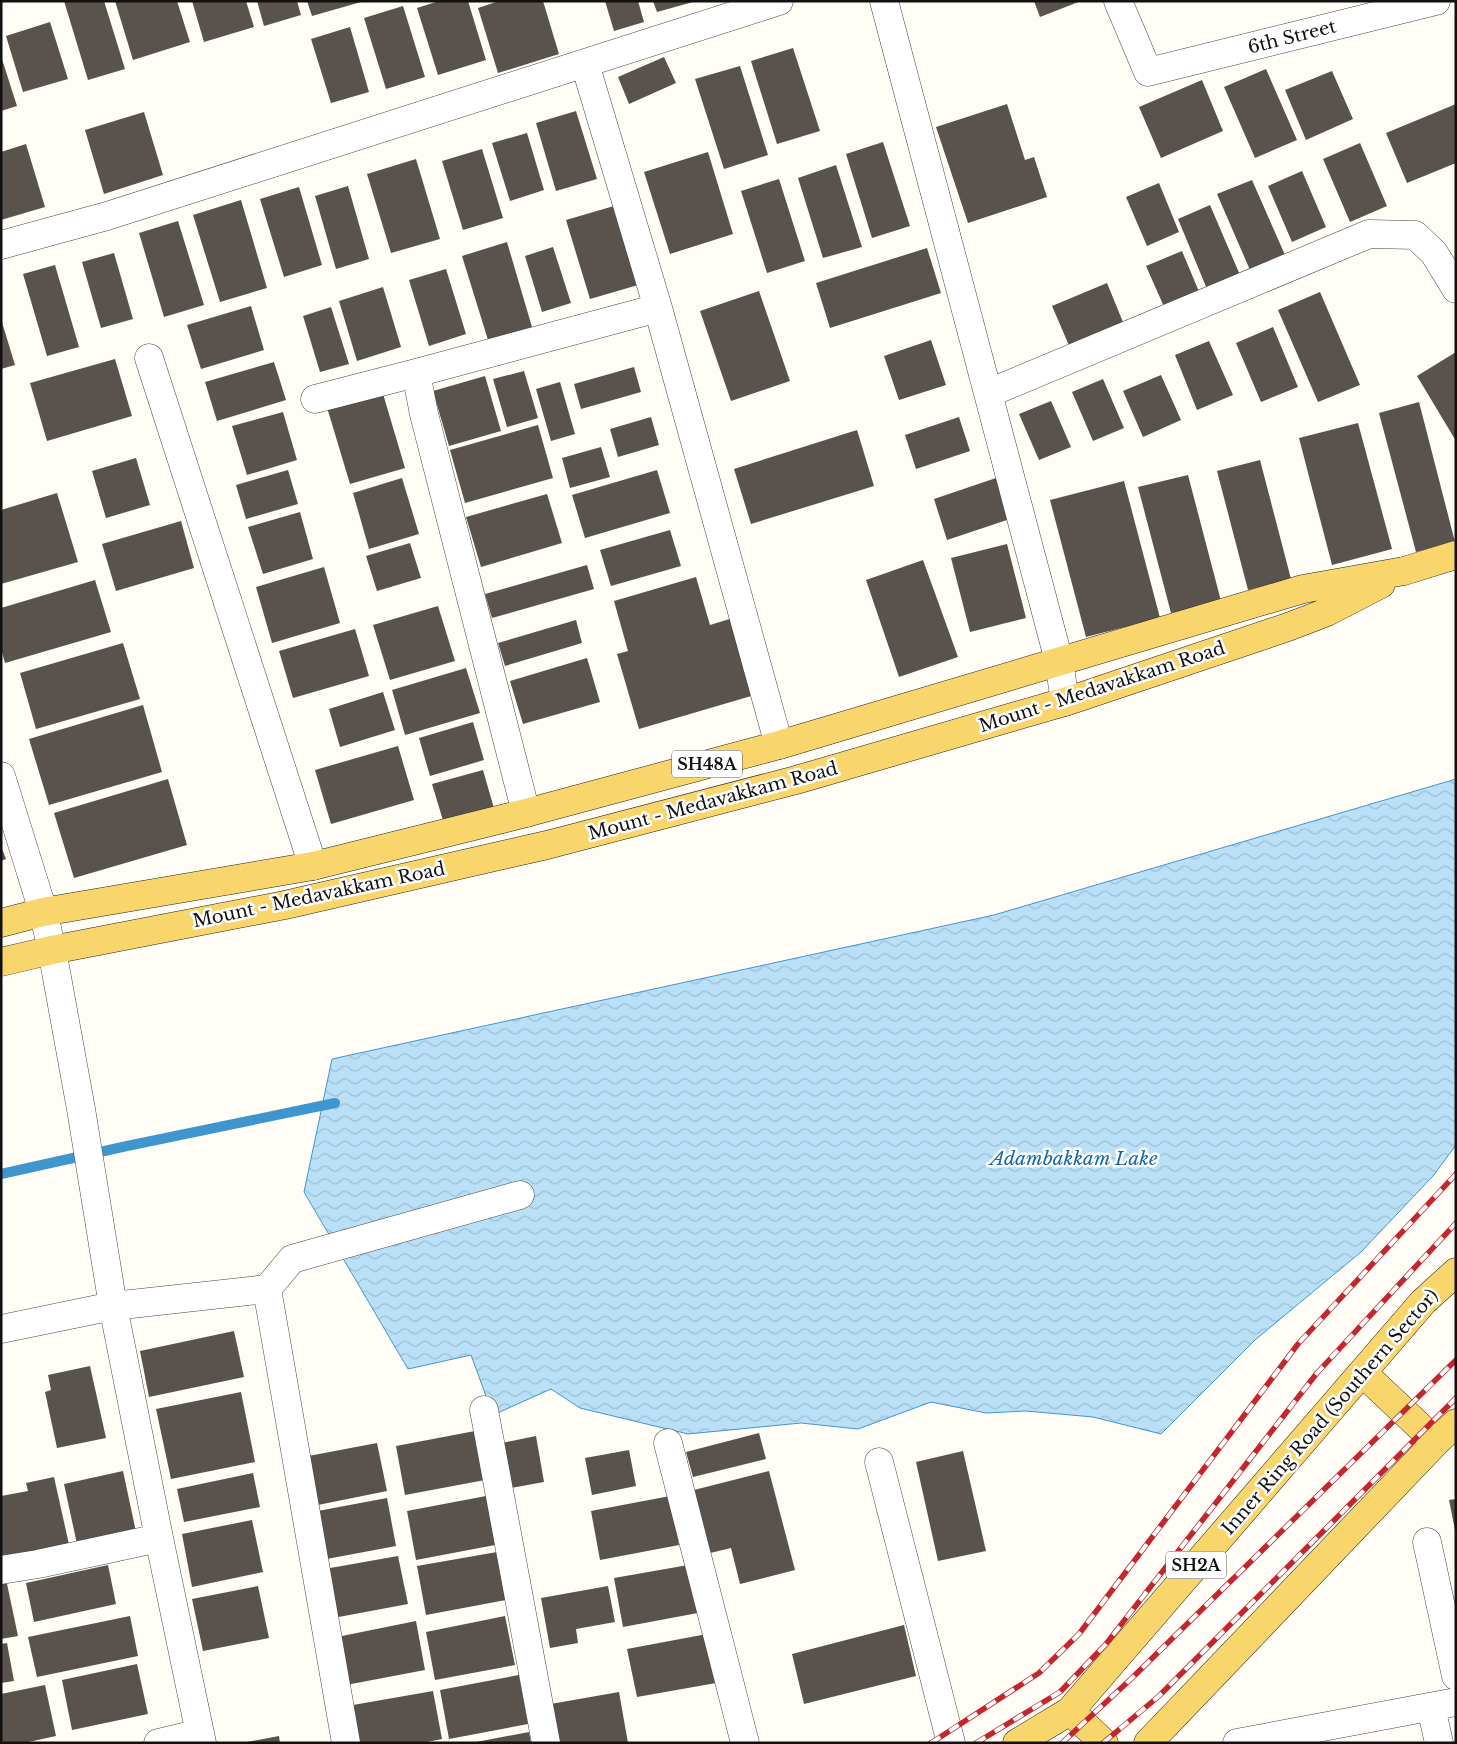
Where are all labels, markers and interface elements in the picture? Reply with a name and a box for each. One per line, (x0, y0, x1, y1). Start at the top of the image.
street label: 6th Street (1246, 15, 1339, 59)
street label: Mount - Medavakkam Road (976, 637, 1228, 737)
road number: SH48A (672, 751, 742, 778)
street label: Mount - Medavakkam Road (586, 757, 840, 845)
street label: Mount - Medavakkam Road (191, 857, 447, 933)
water label: Adambakkam Lake (987, 1147, 1158, 1170)
street label: Inner Ring Road (Southern Sector) (1217, 1285, 1443, 1539)
road number: SH2A (1166, 1552, 1226, 1578)

